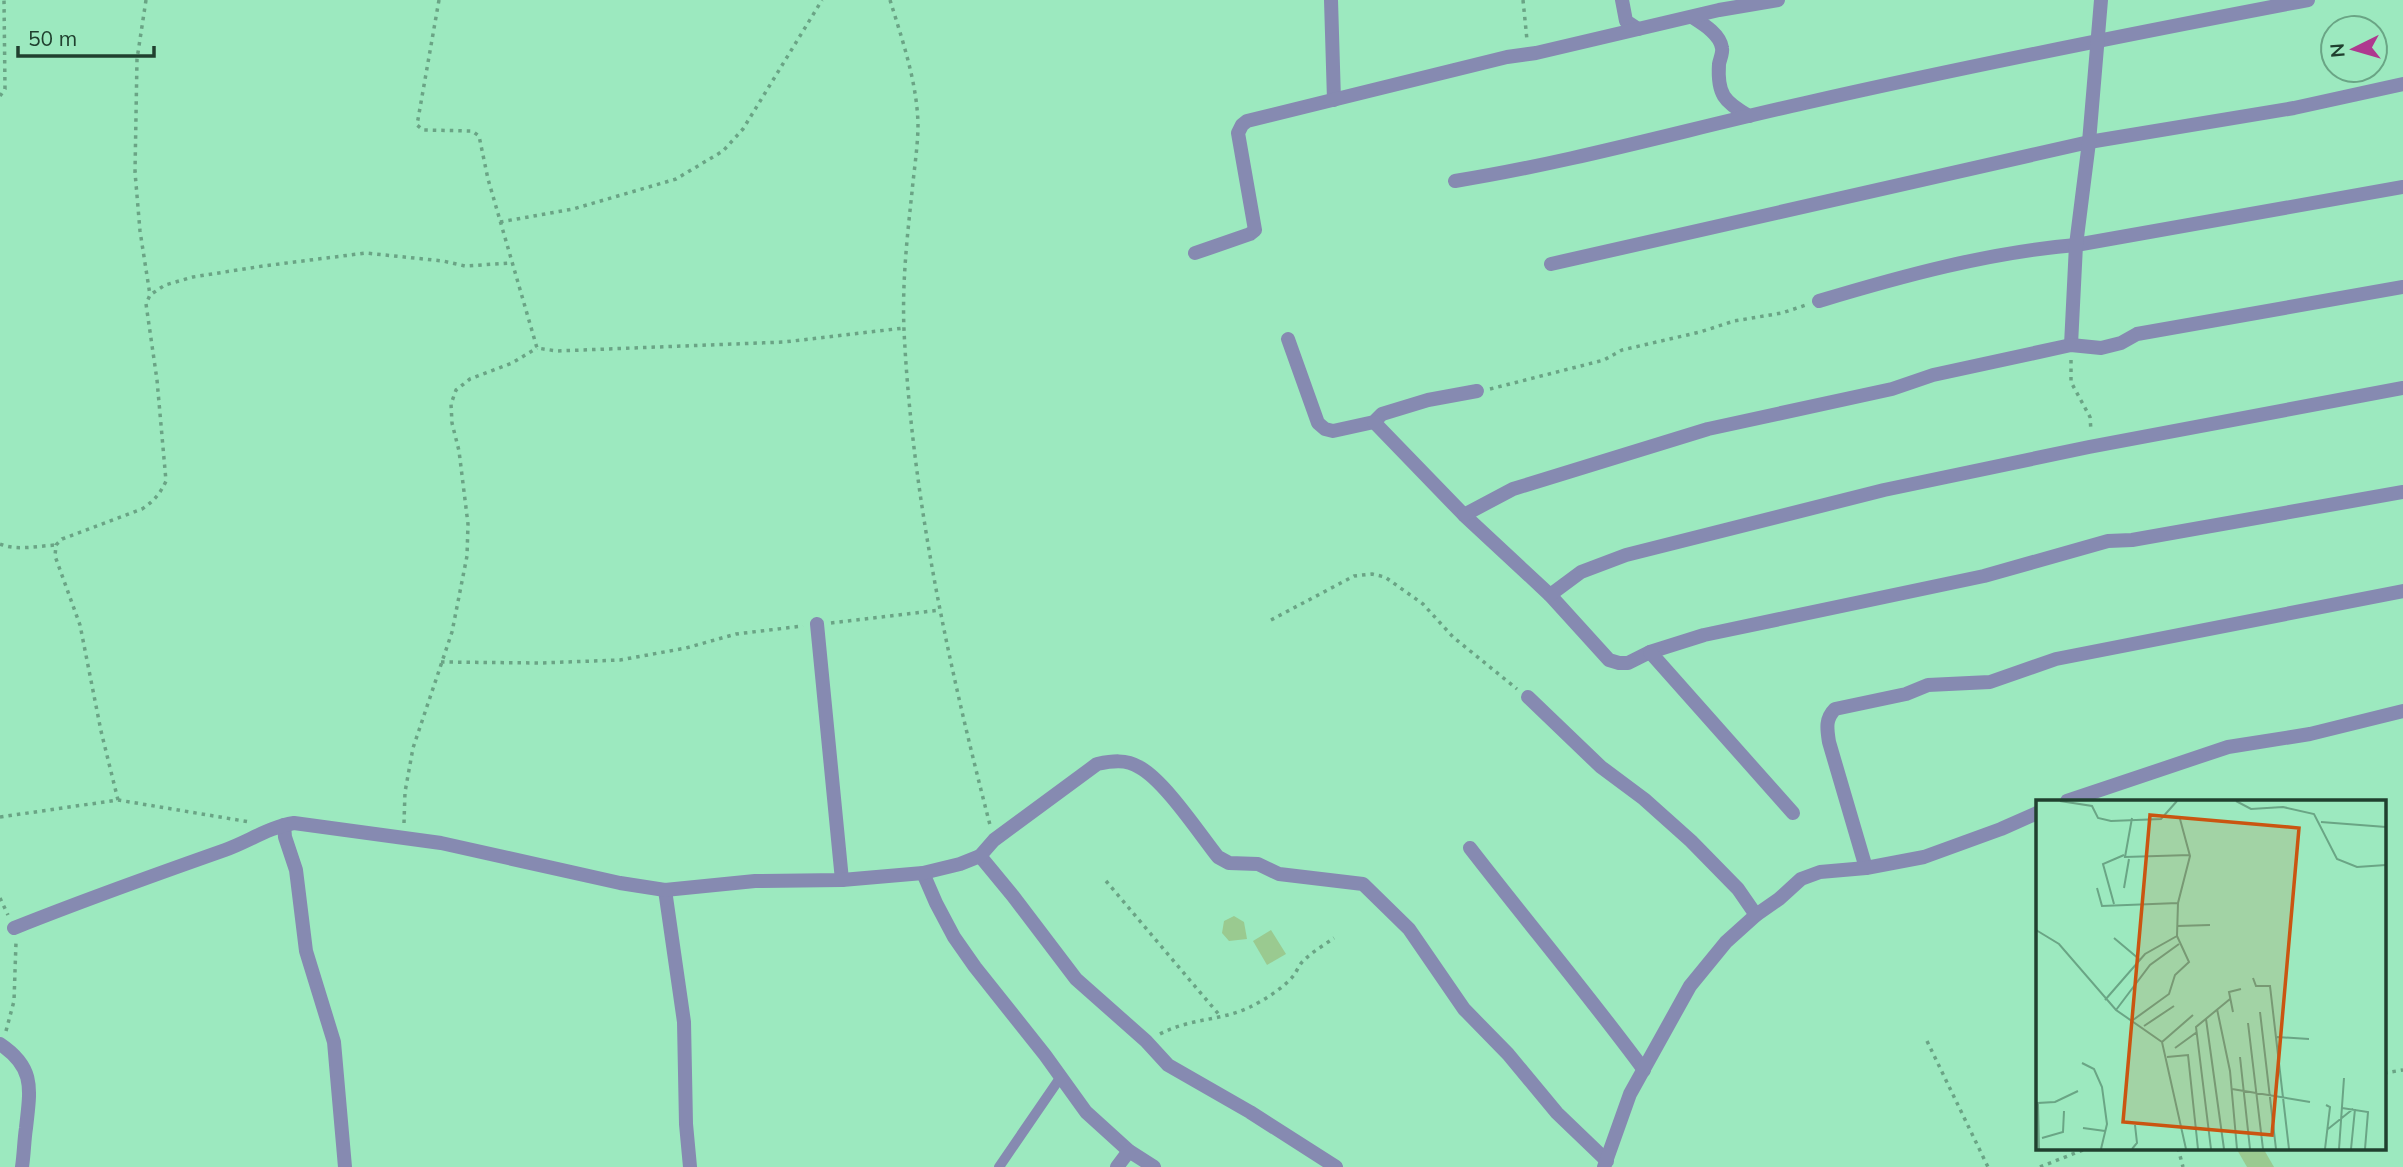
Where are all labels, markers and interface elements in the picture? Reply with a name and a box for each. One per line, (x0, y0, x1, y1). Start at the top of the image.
scale bar (18, 14, 154, 58)
north arrow (2319, 14, 2389, 84)
text: 50 m (28, 25, 77, 51)
text: N (2324, 42, 2350, 59)
inset map (2036, 800, 2386, 1150)

